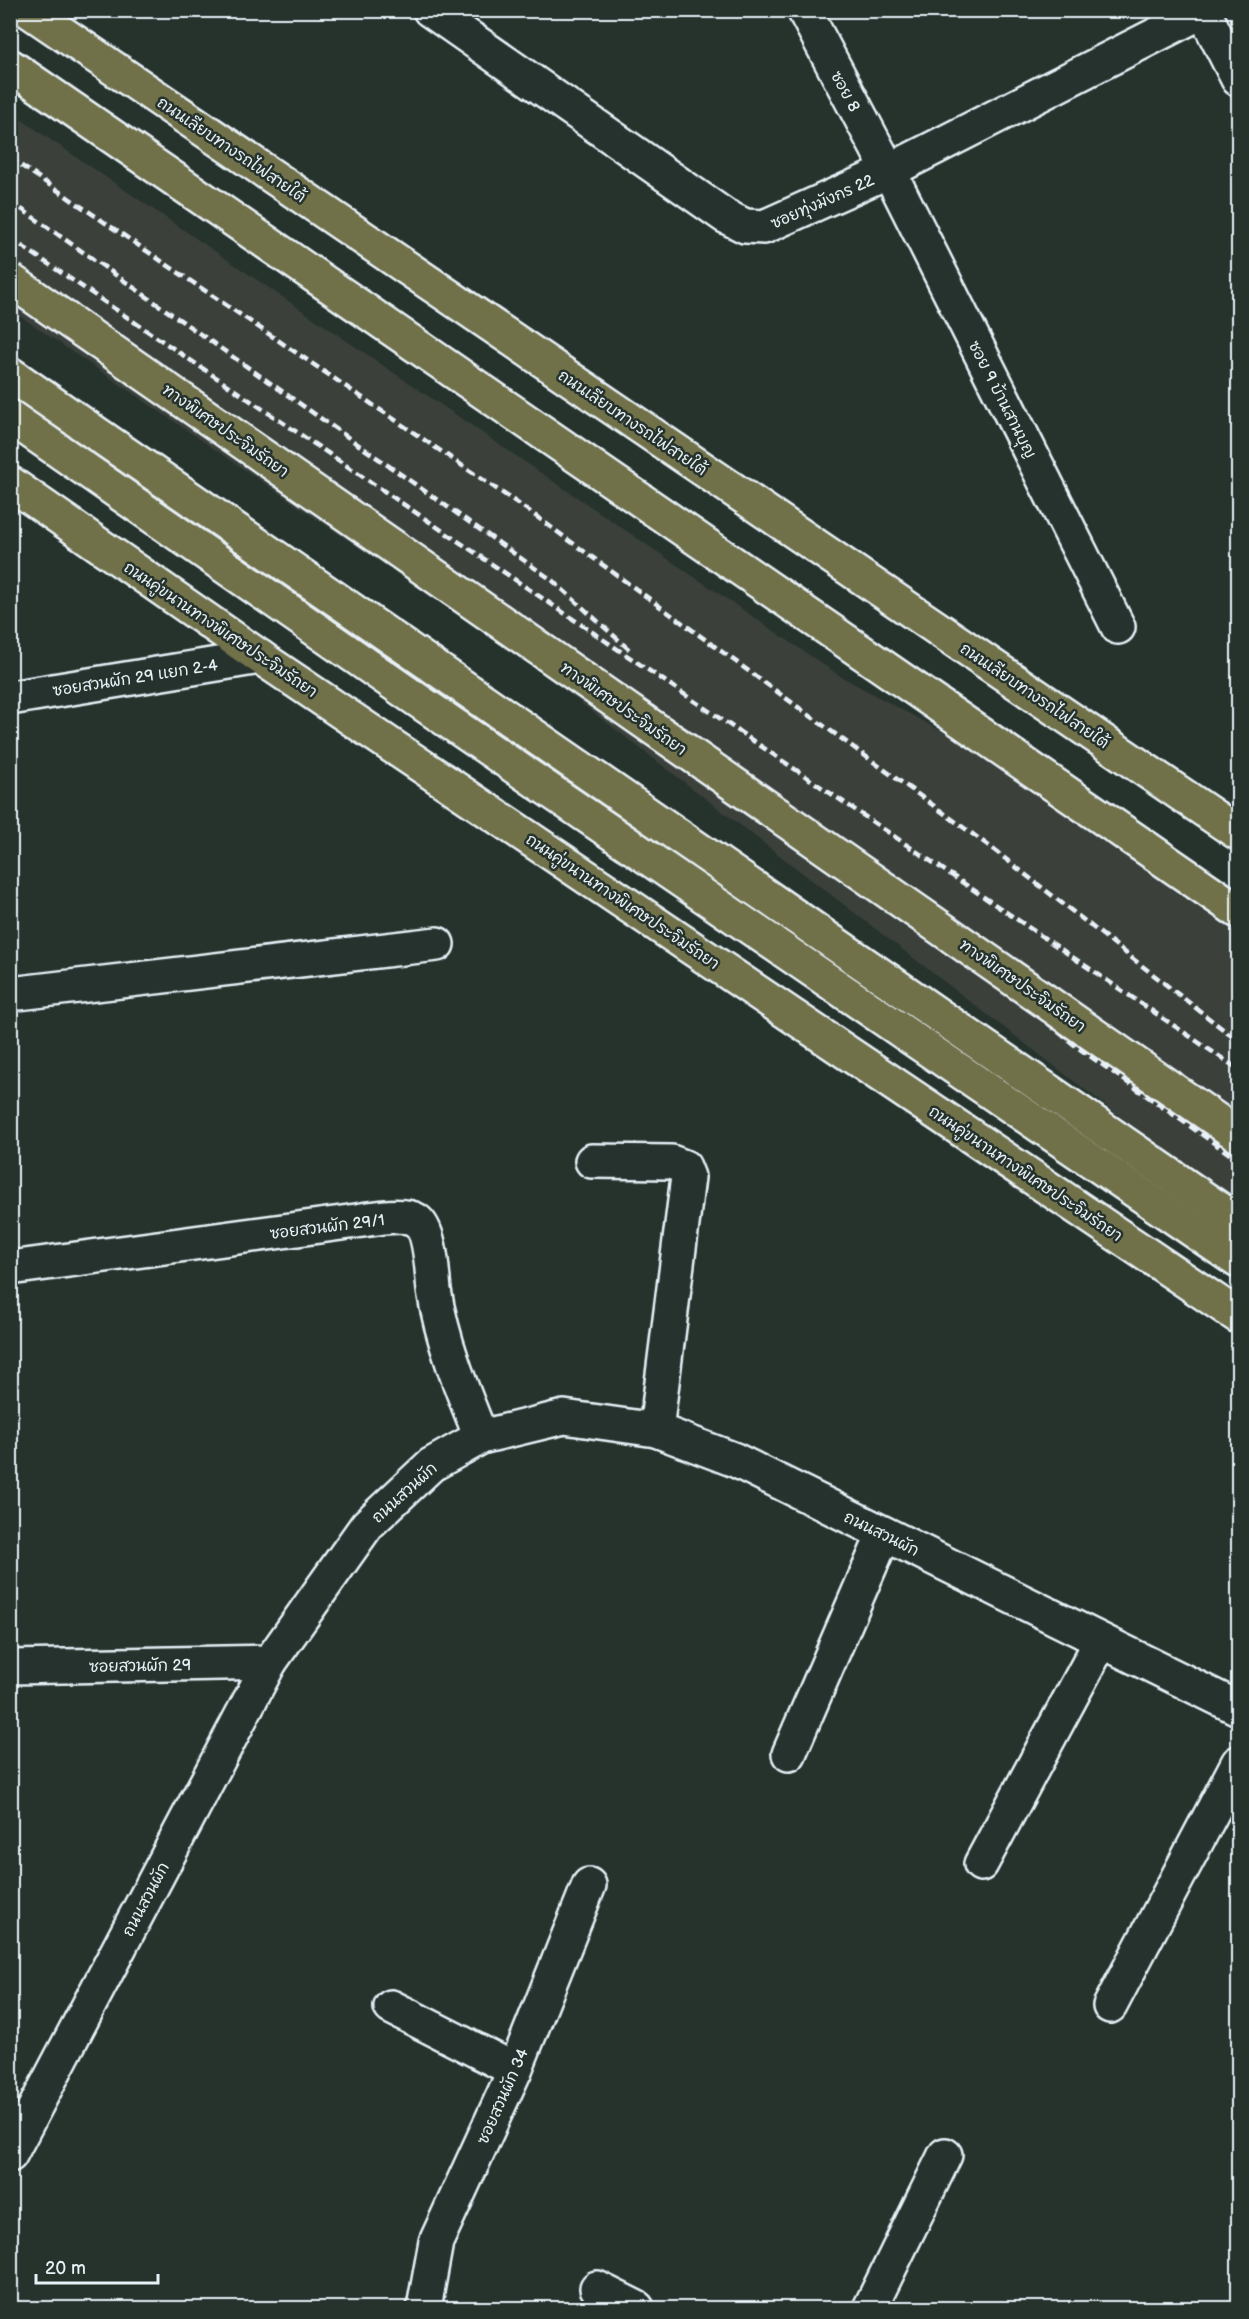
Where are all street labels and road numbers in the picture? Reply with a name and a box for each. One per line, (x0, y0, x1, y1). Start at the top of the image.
street label: ซอย 8 (826, 68, 863, 115)
street label: ถนนเลียบทางรถไฟสายใต้ (153, 91, 311, 207)
street label: ซอยทุ่งมังกร 22 (767, 168, 879, 235)
street label: ซอย 9 บ้านสานบุญ (962, 337, 1041, 462)
street label: ถนนเลียบทางรถไฟสายใต้ (554, 364, 712, 480)
street label: ทางพิเศษประจิมรัถยา (158, 379, 293, 482)
street label: ถนนคู่ขนานทางพิเศษประจิมรัถยา (119, 556, 322, 704)
street label: ถนนเลียบทางรถไฟสายใต้ (956, 637, 1114, 753)
street label: ซอยสวนผัก 29 แยก 2-4 (51, 654, 219, 701)
street label: ทางพิเศษประจิมรัถยา (556, 657, 691, 760)
street label: ถนนคู่ขนานทางพิเศษประจิมรัถยา (521, 828, 724, 976)
street label: ทางพิเศษประจิมรัถยา (955, 934, 1090, 1037)
street label: ถนนคู่ขนานทางพิเศษประจิมรัถยา (924, 1100, 1127, 1248)
street label: ซอยสวนผัก 29/1 (268, 1209, 386, 1244)
street label: ถนนสวนผัก (367, 1457, 442, 1527)
street label: ถนนสวนผัก (841, 1506, 923, 1561)
street label: ซอยสวนผัก 29 (89, 1654, 191, 1677)
street label: ถนนสวนผัก (117, 1858, 174, 1940)
street label: ซอยสวนผัก 34 (472, 2045, 533, 2148)

